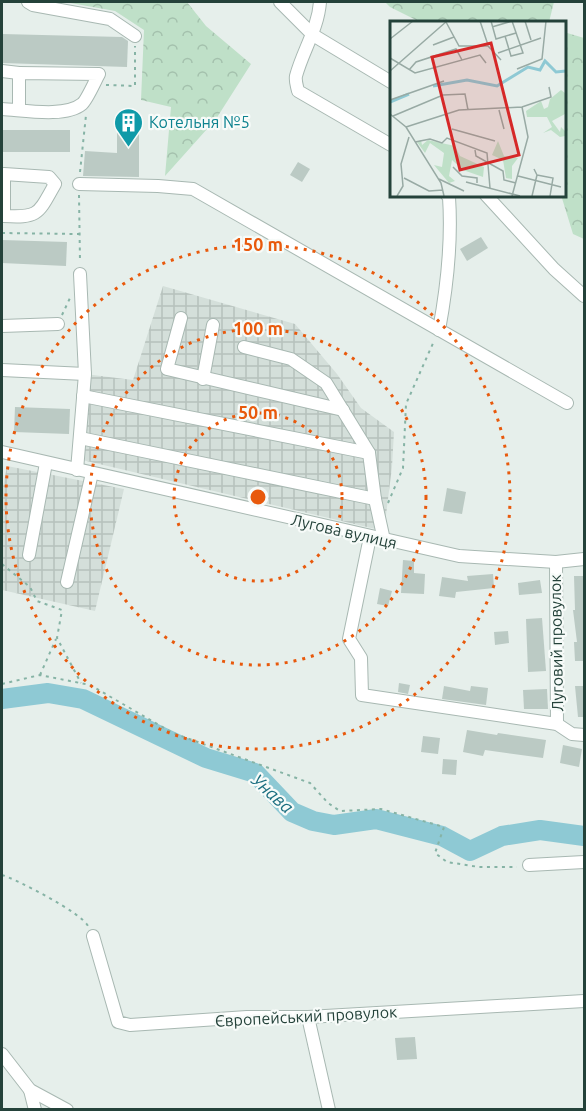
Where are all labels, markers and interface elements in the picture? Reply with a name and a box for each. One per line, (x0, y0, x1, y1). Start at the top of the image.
inset map (390, 21, 565, 196)
building icon: Котельня №5 (112, 106, 144, 148)
place label: Котельня №5 (149, 113, 250, 131)
text: 150 m (233, 234, 283, 254)
text: 100 m (233, 318, 283, 338)
text: 50 m (238, 402, 278, 422)
centre of rings (248, 487, 268, 507)
street label: Лугова вулиця (289, 510, 399, 552)
street label: Луговий провулок (546, 574, 566, 712)
water label: Унава (247, 769, 298, 817)
street label: Європейський провулок (214, 1002, 398, 1030)

